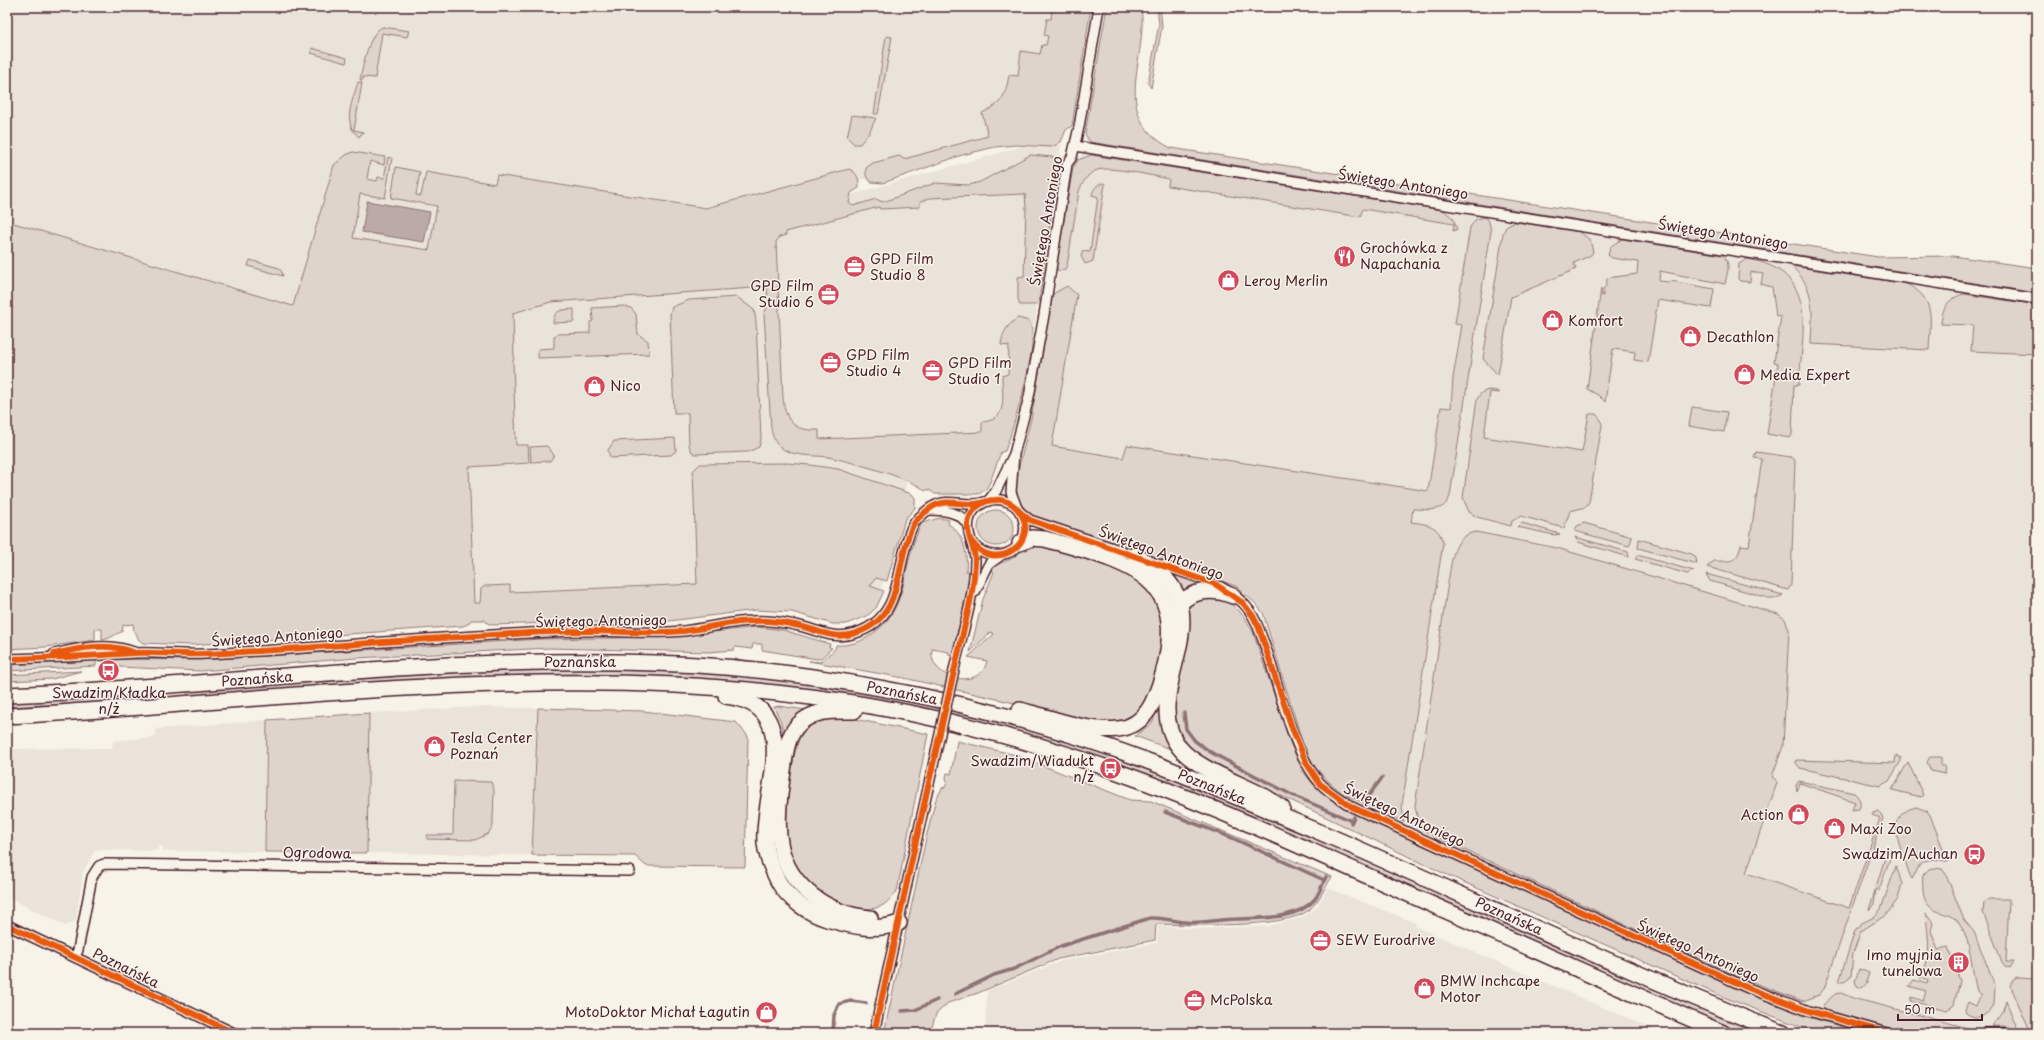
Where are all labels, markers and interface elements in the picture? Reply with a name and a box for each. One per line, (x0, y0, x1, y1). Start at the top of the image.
street label: Świętego Antoniego (1024, 154, 1067, 288)
street label: Świętego Antoniego (1336, 163, 1470, 204)
street label: Świętego Antoniego (1656, 213, 1790, 254)
place label: Grochówka z Napachania (1360, 237, 1448, 274)
restaurant icon: Grochówka z Napachania (1331, 243, 1357, 269)
place label: GPD Film Studio 8 (870, 248, 934, 285)
office icon: GPD Film Studio 8 (842, 254, 868, 280)
shop icon: Leroy Merlin (1216, 268, 1242, 294)
place label: Leroy Merlin (1244, 270, 1328, 291)
place label: GPD Film Studio 6 (750, 275, 814, 312)
office icon: GPD Film Studio 6 (816, 281, 842, 307)
shop icon: Komfort (1540, 308, 1566, 334)
place label: Komfort (1568, 310, 1624, 331)
shop icon: Decathlon (1677, 324, 1703, 350)
place label: Decathlon (1706, 326, 1774, 347)
place label: GPD Film Studio 4 (846, 344, 910, 381)
office icon: GPD Film Studio 4 (818, 350, 844, 376)
place label: GPD Film Studio 1 (948, 352, 1012, 389)
office icon: GPD Film Studio 1 (920, 358, 946, 384)
shop icon: Media Expert (1732, 362, 1758, 388)
place label: Media Expert (1760, 364, 1850, 385)
shop icon: Nico (581, 373, 607, 399)
place label: Nico (610, 375, 641, 396)
street label: Świętego Antoniego (1096, 520, 1227, 585)
street label: Świętego Antoniego (535, 609, 667, 632)
street label: Świętego Antoniego (211, 621, 343, 652)
street label: Poznańska (544, 651, 616, 672)
bus stop icon: Swadzim/Kładka n/ż (96, 658, 122, 684)
street label: Poznańska (220, 666, 294, 691)
street label: Poznańska (865, 675, 940, 710)
place label: Swadzim/Kładka n/ż (52, 682, 166, 719)
place label: Tesla Center Poznań (450, 727, 533, 764)
shop icon: Tesla Center Poznań (421, 733, 447, 759)
place label: Swadzim/Wiadukt n/ż (970, 750, 1094, 787)
bus stop icon: Swadzim/Wiadukt n/ż (1097, 756, 1123, 782)
street label: Poznańska (1175, 763, 1250, 810)
street label: Świętego Antoniego (1340, 777, 1468, 852)
shop icon: Action (1786, 802, 1812, 828)
place label: Action (1741, 804, 1784, 825)
shop icon: Maxi Zoo (1822, 816, 1848, 842)
place label: Maxi Zoo (1850, 818, 1912, 839)
street label: Ogrodowa (283, 841, 352, 864)
bus stop icon: Swadzim/Auchan (1961, 841, 1987, 867)
place label: Swadzim/Auchan (1842, 843, 1958, 864)
street label: Poznańska (1472, 891, 1547, 940)
street label: Świętego Antoniego (1634, 914, 1763, 987)
office icon: SEW Eurodrive (1308, 927, 1334, 953)
place label: SEW Eurodrive (1336, 929, 1435, 950)
street label: Poznańska (89, 942, 163, 993)
place label: Imo myjnia tunelowa (1867, 944, 1942, 981)
building icon: Imo myjnia tunelowa (1945, 950, 1971, 976)
place label: BMW Inchcape Motor (1440, 970, 1540, 1007)
shop icon: BMW Inchcape Motor (1412, 976, 1438, 1002)
office icon: McPolska (1182, 987, 1208, 1013)
place label: McPolska (1210, 989, 1273, 1010)
scale bar (1898, 996, 1982, 1022)
shop icon: MotoDoktor Michał Łagutin (753, 999, 779, 1025)
text: 50 m (1904, 1000, 1935, 1018)
place label: MotoDoktor Michał Łagutin (565, 1001, 750, 1022)

